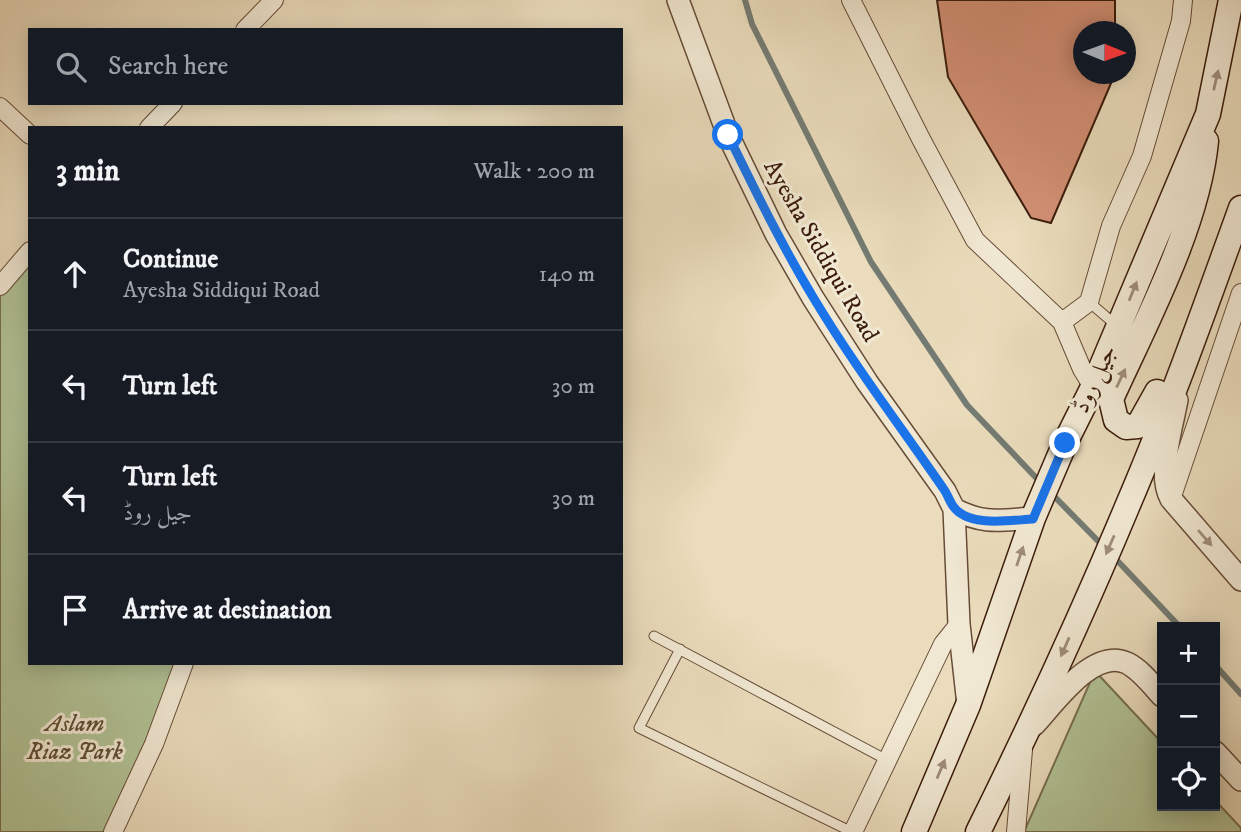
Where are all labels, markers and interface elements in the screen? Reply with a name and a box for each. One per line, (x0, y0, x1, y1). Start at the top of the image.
north arrow (1073, 21, 1136, 84)
search box (28, 28, 623, 105)
icon: search (52, 48, 90, 86)
text: Search here (108, 50, 228, 83)
one-way arrow (1211, 69, 1222, 91)
route start (712, 119, 743, 150)
text: 3 min (56, 153, 120, 190)
street label: Ayesha Siddiqui Road (757, 155, 885, 347)
text: Walk · 200 m (474, 157, 595, 186)
text: Continue (123, 243, 218, 276)
icon: ahead (56, 255, 94, 293)
text: 140 m (539, 260, 595, 289)
text: Ayesha Siddiqui Road (123, 276, 320, 305)
one-way arrow (1127, 281, 1139, 301)
street label: جیل روڈ (1066, 340, 1125, 418)
icon: left (56, 367, 94, 405)
one-way arrow (1115, 368, 1127, 388)
text: Turn left (123, 370, 217, 403)
text: 30 m (552, 372, 595, 401)
route end (1049, 427, 1080, 458)
text: Turn left (123, 461, 217, 494)
icon: left (56, 479, 94, 517)
text: 30 m (552, 484, 595, 513)
text: جیل روڈ (123, 499, 192, 528)
one-way arrow (1197, 530, 1212, 547)
one-way arrow (1104, 535, 1116, 555)
one-way arrow (1015, 546, 1026, 567)
icon: arrive (56, 591, 94, 629)
text: Arrive at destination (123, 594, 332, 627)
map controls (1157, 622, 1220, 811)
button: + (1157, 622, 1220, 685)
one-way arrow (1059, 637, 1071, 657)
button: − (1157, 685, 1220, 748)
park label: Aslam Riaz Park (26, 709, 123, 767)
button: locate (1157, 748, 1220, 811)
one-way arrow (935, 759, 946, 780)

